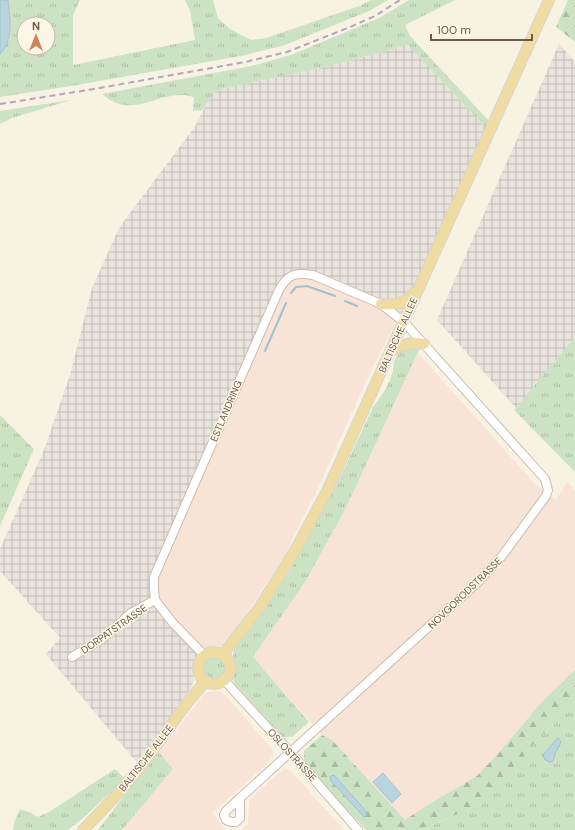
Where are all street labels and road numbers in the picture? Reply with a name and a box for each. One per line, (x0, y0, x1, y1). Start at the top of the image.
street label: BALTISCHE ALLEE (376, 295, 421, 375)
street label: ESTLANDRING (207, 378, 245, 444)
street label: NOVGORODSTRASSE (425, 554, 505, 632)
street label: DORPATSTRASSE (78, 601, 150, 657)
street label: BALTISCHE ALLEE (116, 722, 176, 794)
street label: OSLOSTRASSE (265, 726, 319, 784)

